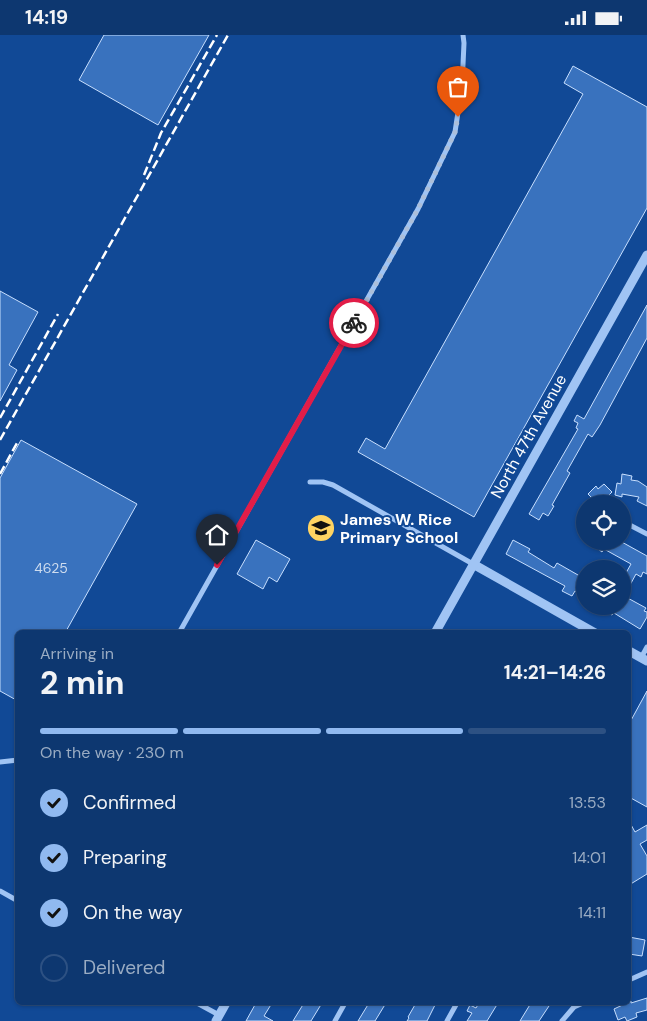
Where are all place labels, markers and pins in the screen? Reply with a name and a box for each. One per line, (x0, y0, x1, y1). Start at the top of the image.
pin (437, 66, 479, 117)
place label: James W. Rice Primary School (340, 509, 458, 548)
school or university icon: James W. Rice Primary School (306, 513, 336, 543)
pin (196, 514, 238, 565)

